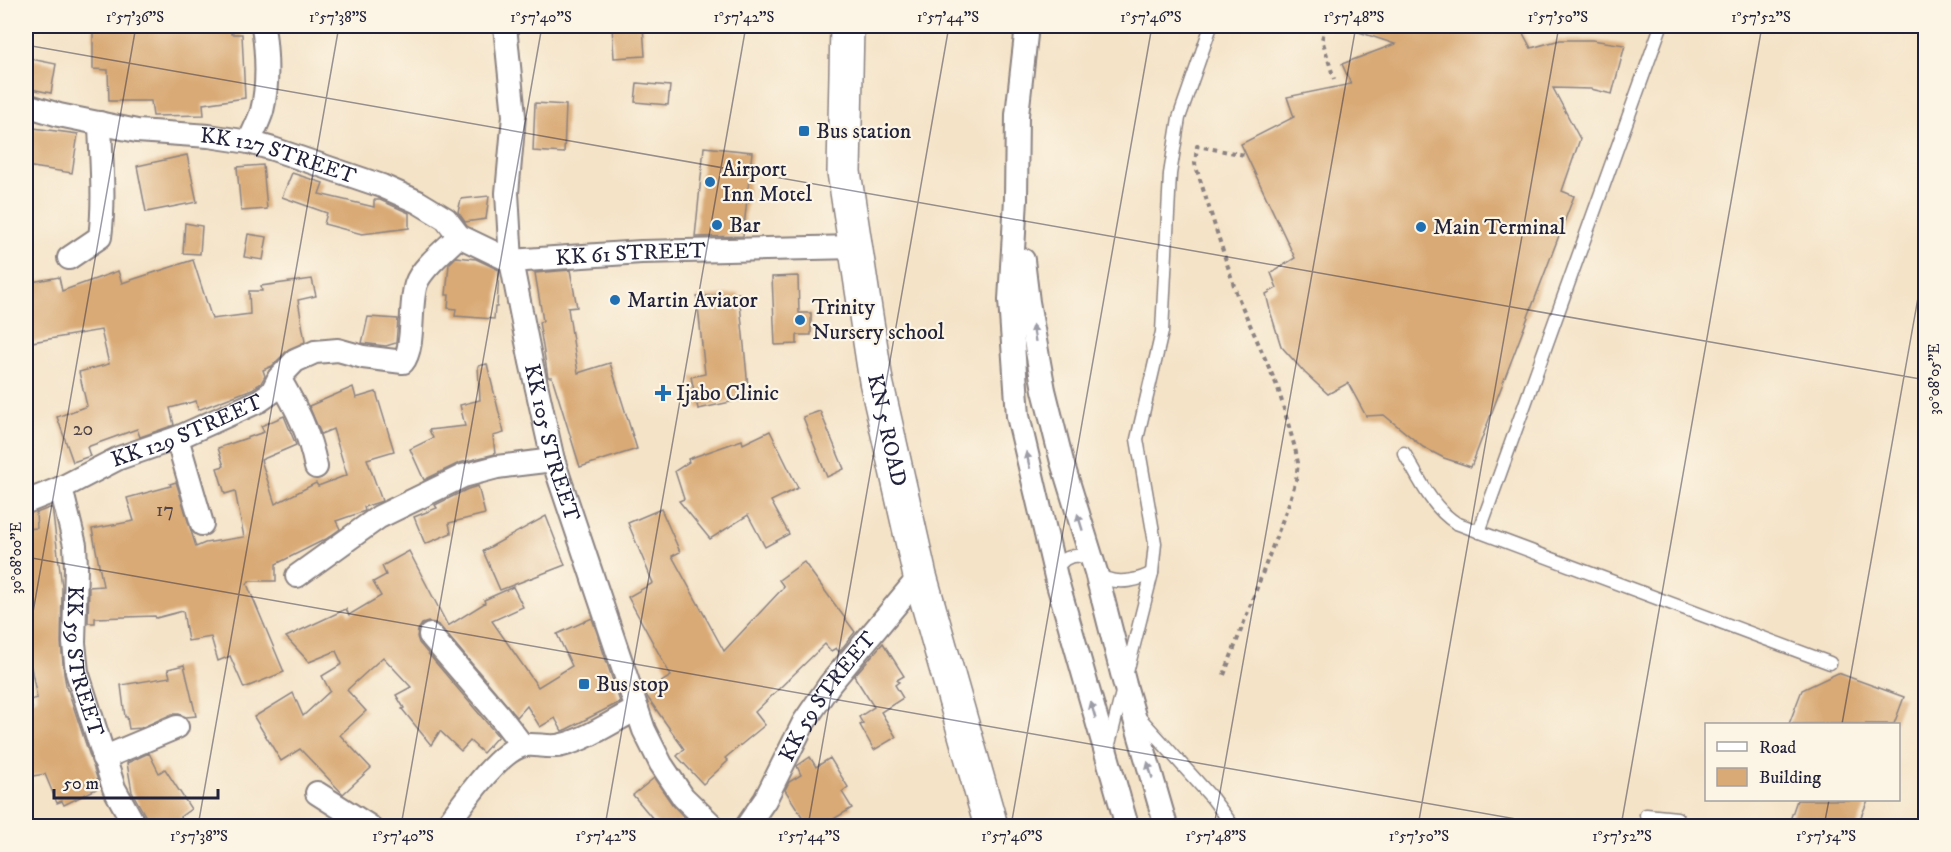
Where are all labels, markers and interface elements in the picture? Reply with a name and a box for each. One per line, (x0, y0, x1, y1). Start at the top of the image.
text: 1°57'36"S (106, 8, 164, 27)
text: 1°57'38"S (309, 8, 367, 27)
text: 1°57'40"S (510, 8, 572, 27)
text: 1°57'42"S (714, 8, 775, 27)
text: 1°57'44"S (917, 8, 979, 27)
text: 1°57'46"S (1120, 8, 1182, 27)
text: 1°57'48"S (1324, 8, 1385, 27)
text: 1°57'50"S (1528, 8, 1588, 27)
text: 1°57'52"S (1731, 8, 1791, 27)
place label: Bus station (816, 118, 912, 145)
street label: KK 127 STREET (199, 122, 360, 190)
marker: Bus station (797, 124, 811, 138)
place label: Airport Inn Motel (722, 156, 812, 208)
marker: Airport Inn Motel (703, 175, 717, 189)
place label: Bar (729, 212, 761, 239)
place label: Main Terminal (1433, 214, 1566, 241)
marker: Bar (710, 218, 724, 232)
marker: Main Terminal (1414, 220, 1428, 234)
street label: KK 61 STREET (555, 237, 706, 271)
place label: Martin Aviator (627, 287, 759, 314)
marker: Martin Aviator (608, 293, 622, 307)
place label: Trinity Nursery school (812, 294, 945, 346)
marker: Trinity Nursery school (793, 313, 807, 327)
one-way arrow (1029, 323, 1038, 342)
text: 30°08'05"E (1925, 343, 1944, 415)
street label: KK 105 STREET (518, 361, 586, 525)
street label: KN 5 ROAD (861, 372, 913, 489)
place label: Ijabo Clinic (676, 380, 779, 407)
marker: Ijabo Clinic (654, 384, 672, 402)
street label: KK 129 STREET (108, 388, 267, 473)
house number: 20 (73, 417, 93, 442)
one-way arrow (1023, 451, 1033, 469)
house number: 17 (156, 498, 174, 523)
one-way arrow (1075, 513, 1085, 531)
text: 30°08'00"E (7, 522, 26, 594)
street label: KK 59 STREET (60, 585, 110, 740)
street label: KK 59 STREET (773, 625, 882, 766)
place label: Bus stop (596, 671, 669, 698)
marker: Bus stop (577, 677, 591, 691)
one-way arrow (1088, 701, 1098, 719)
legend (1705, 723, 1900, 801)
text: Road (1759, 737, 1796, 759)
one-way arrow (1145, 761, 1154, 779)
scale bar (54, 762, 218, 800)
text: Building (1759, 767, 1821, 789)
text: 50 m (63, 773, 99, 795)
text: 1°57'38"S (170, 827, 228, 846)
text: 1°57'40"S (372, 827, 434, 846)
text: 1°57'42"S (576, 827, 637, 846)
text: 1°57'44"S (778, 827, 840, 846)
text: 1°57'46"S (981, 827, 1043, 846)
text: 1°57'48"S (1186, 827, 1247, 846)
text: 1°57'50"S (1389, 827, 1449, 846)
text: 1°57'52"S (1592, 827, 1652, 846)
text: 1°57'54"S (1796, 827, 1856, 846)

